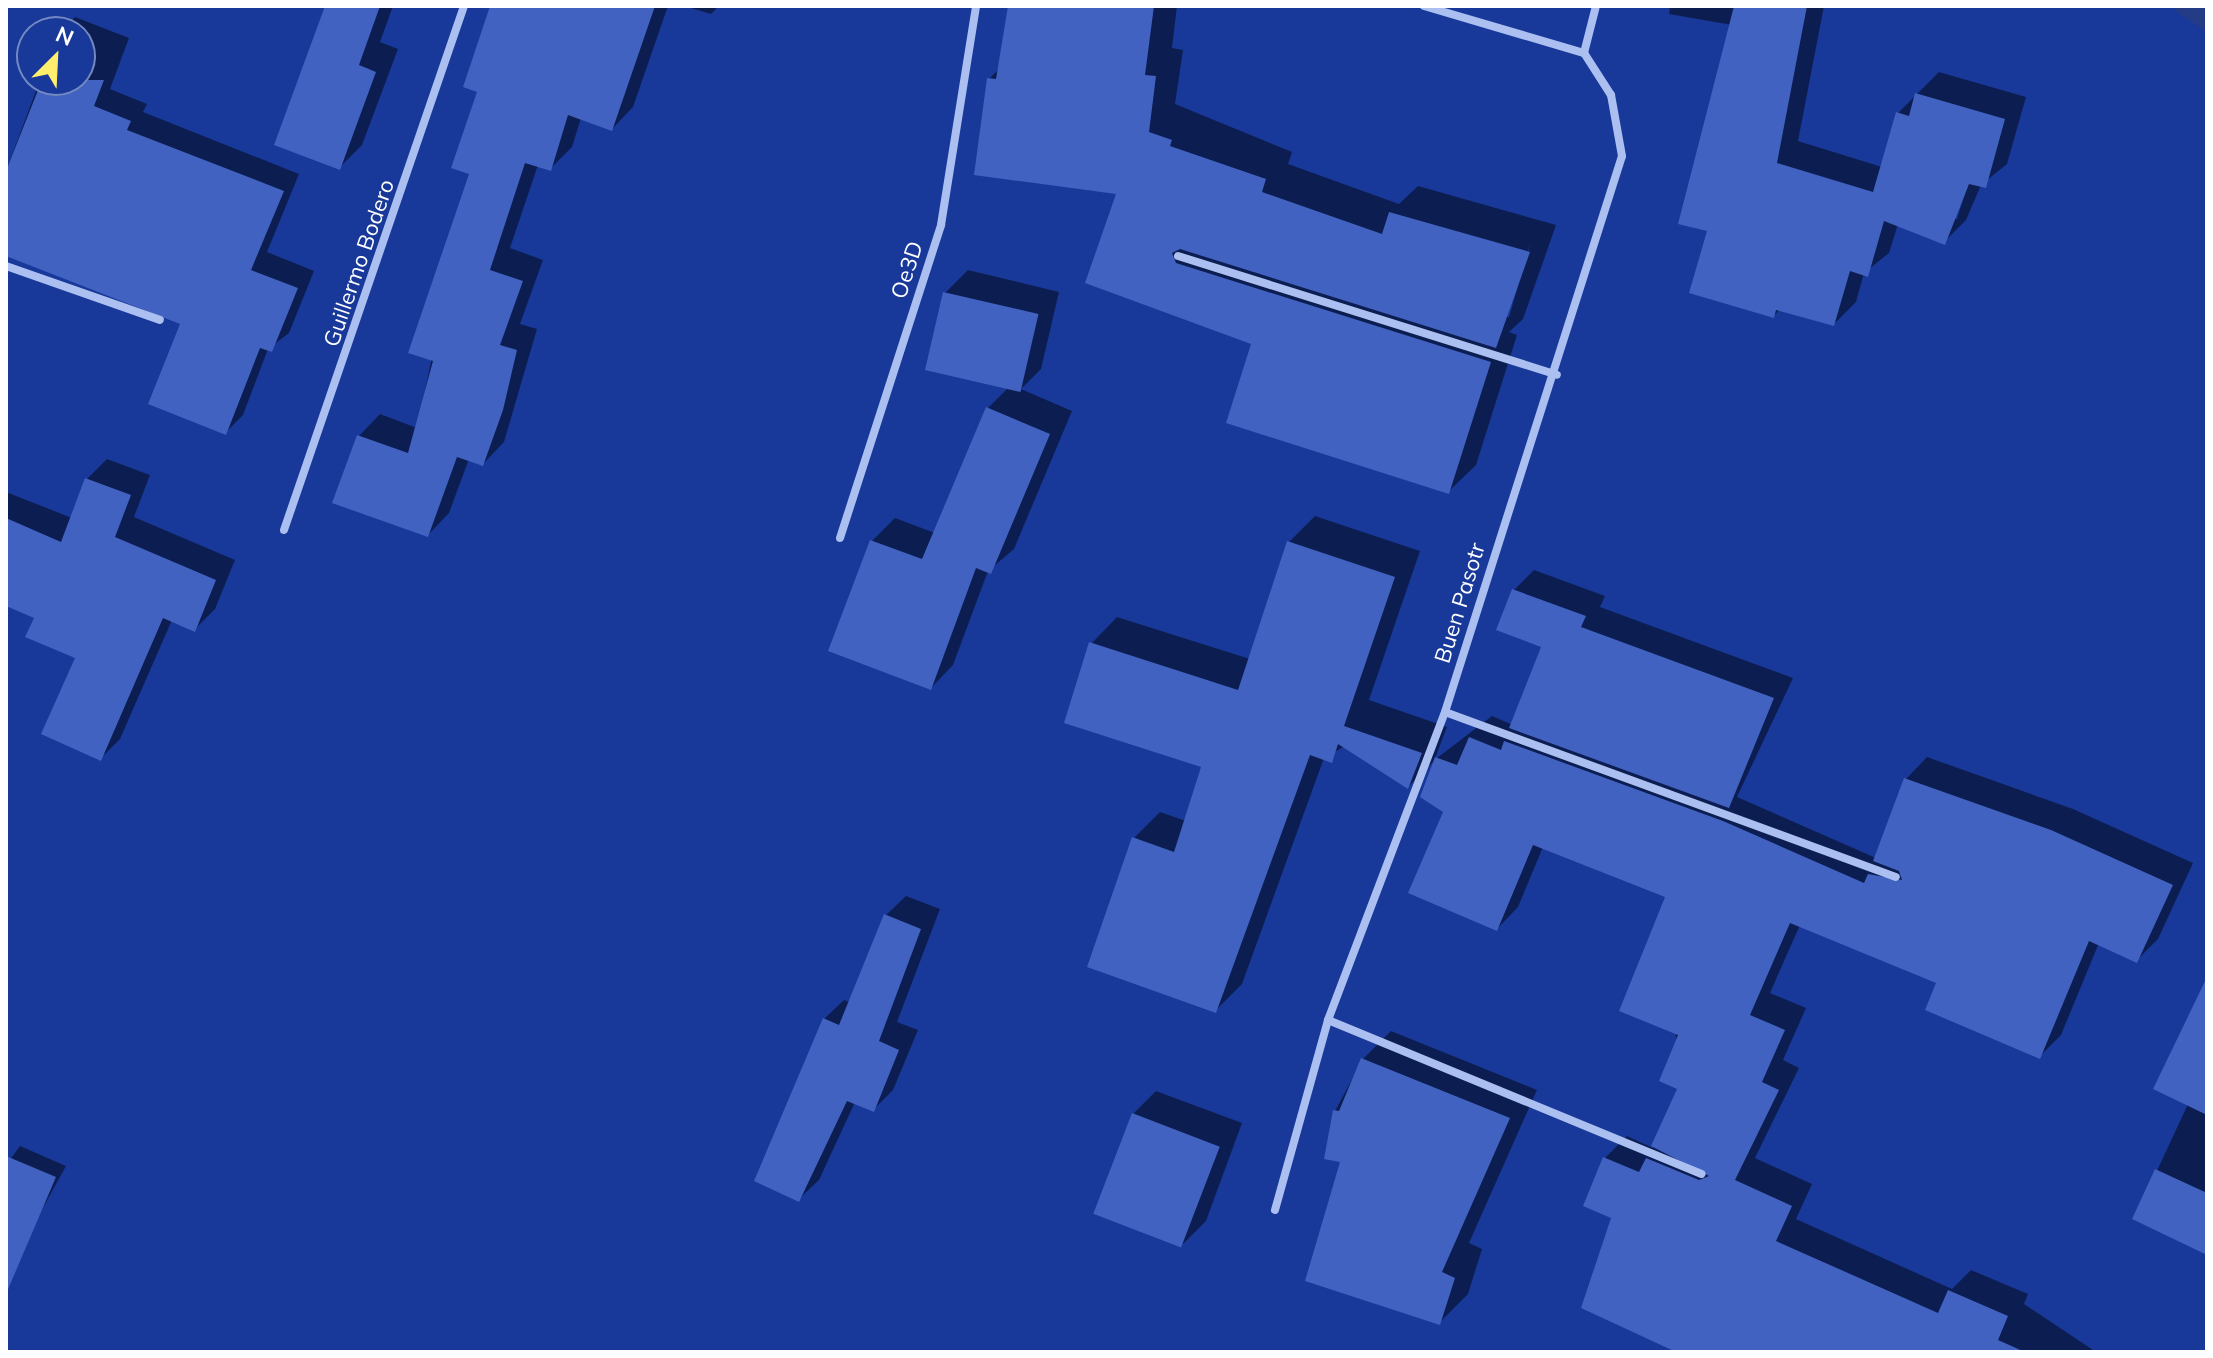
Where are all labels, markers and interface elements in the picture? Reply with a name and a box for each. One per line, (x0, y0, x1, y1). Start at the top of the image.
north arrow (16, 16, 96, 96)
text: N (52, 20, 78, 52)
street label: Guillermo Bodero (318, 176, 400, 350)
street label: Oe3D (885, 238, 929, 302)
street label: Buen Pasotr (1429, 540, 1491, 666)

